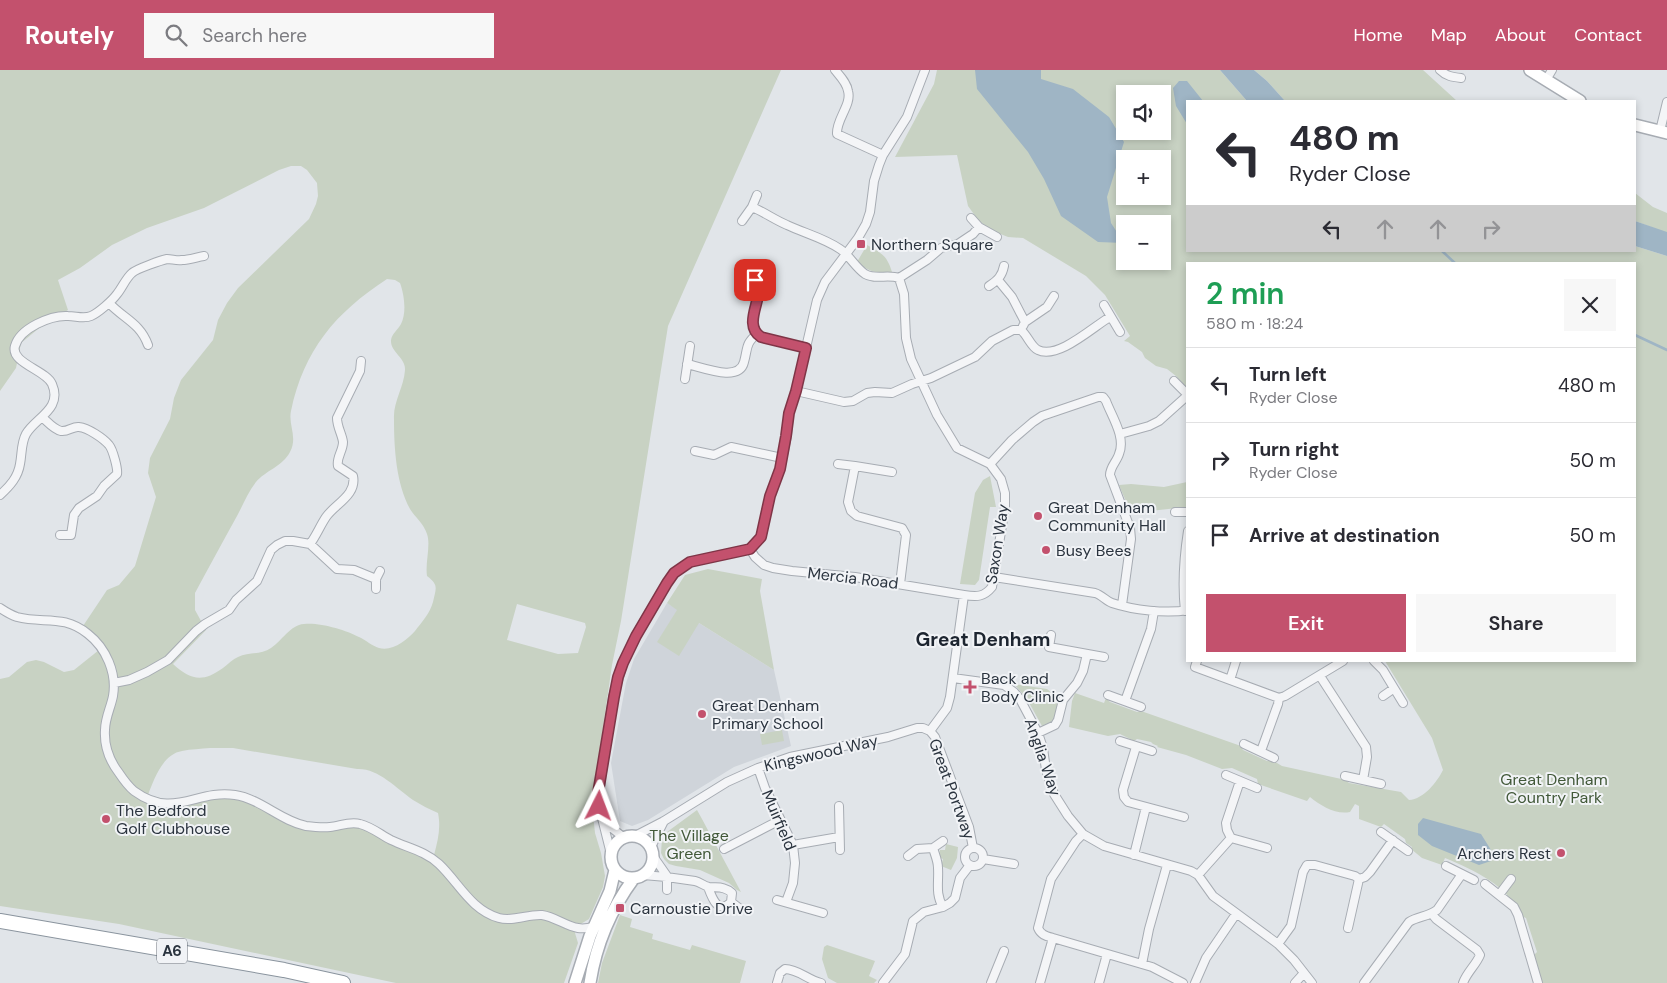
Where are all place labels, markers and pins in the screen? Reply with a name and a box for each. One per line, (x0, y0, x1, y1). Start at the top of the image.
place label: Northern Square (871, 234, 993, 255)
marker: Northern Square (855, 238, 867, 250)
pin (734, 259, 776, 301)
place label: Great Denham Community Hall (1048, 497, 1166, 536)
marker: Great Denham Community Hall (1032, 510, 1044, 522)
place label: Busy Bees (1056, 540, 1132, 561)
marker: Busy Bees (1040, 544, 1052, 556)
place label: Back and Body Clinic (981, 668, 1064, 707)
marker: Back and Body Clinic (963, 680, 977, 694)
place label: Great Denham Primary School (712, 695, 823, 734)
marker: Great Denham Primary School (696, 708, 708, 720)
place label: The Bedford Golf Clubhouse (116, 800, 230, 839)
marker: The Bedford Golf Clubhouse (100, 813, 112, 825)
place label: Archers Rest (1457, 843, 1551, 864)
marker: Archers Rest (1555, 847, 1567, 859)
place label: Carnoustie Drive (630, 898, 753, 919)
marker: Carnoustie Drive (614, 902, 626, 914)

